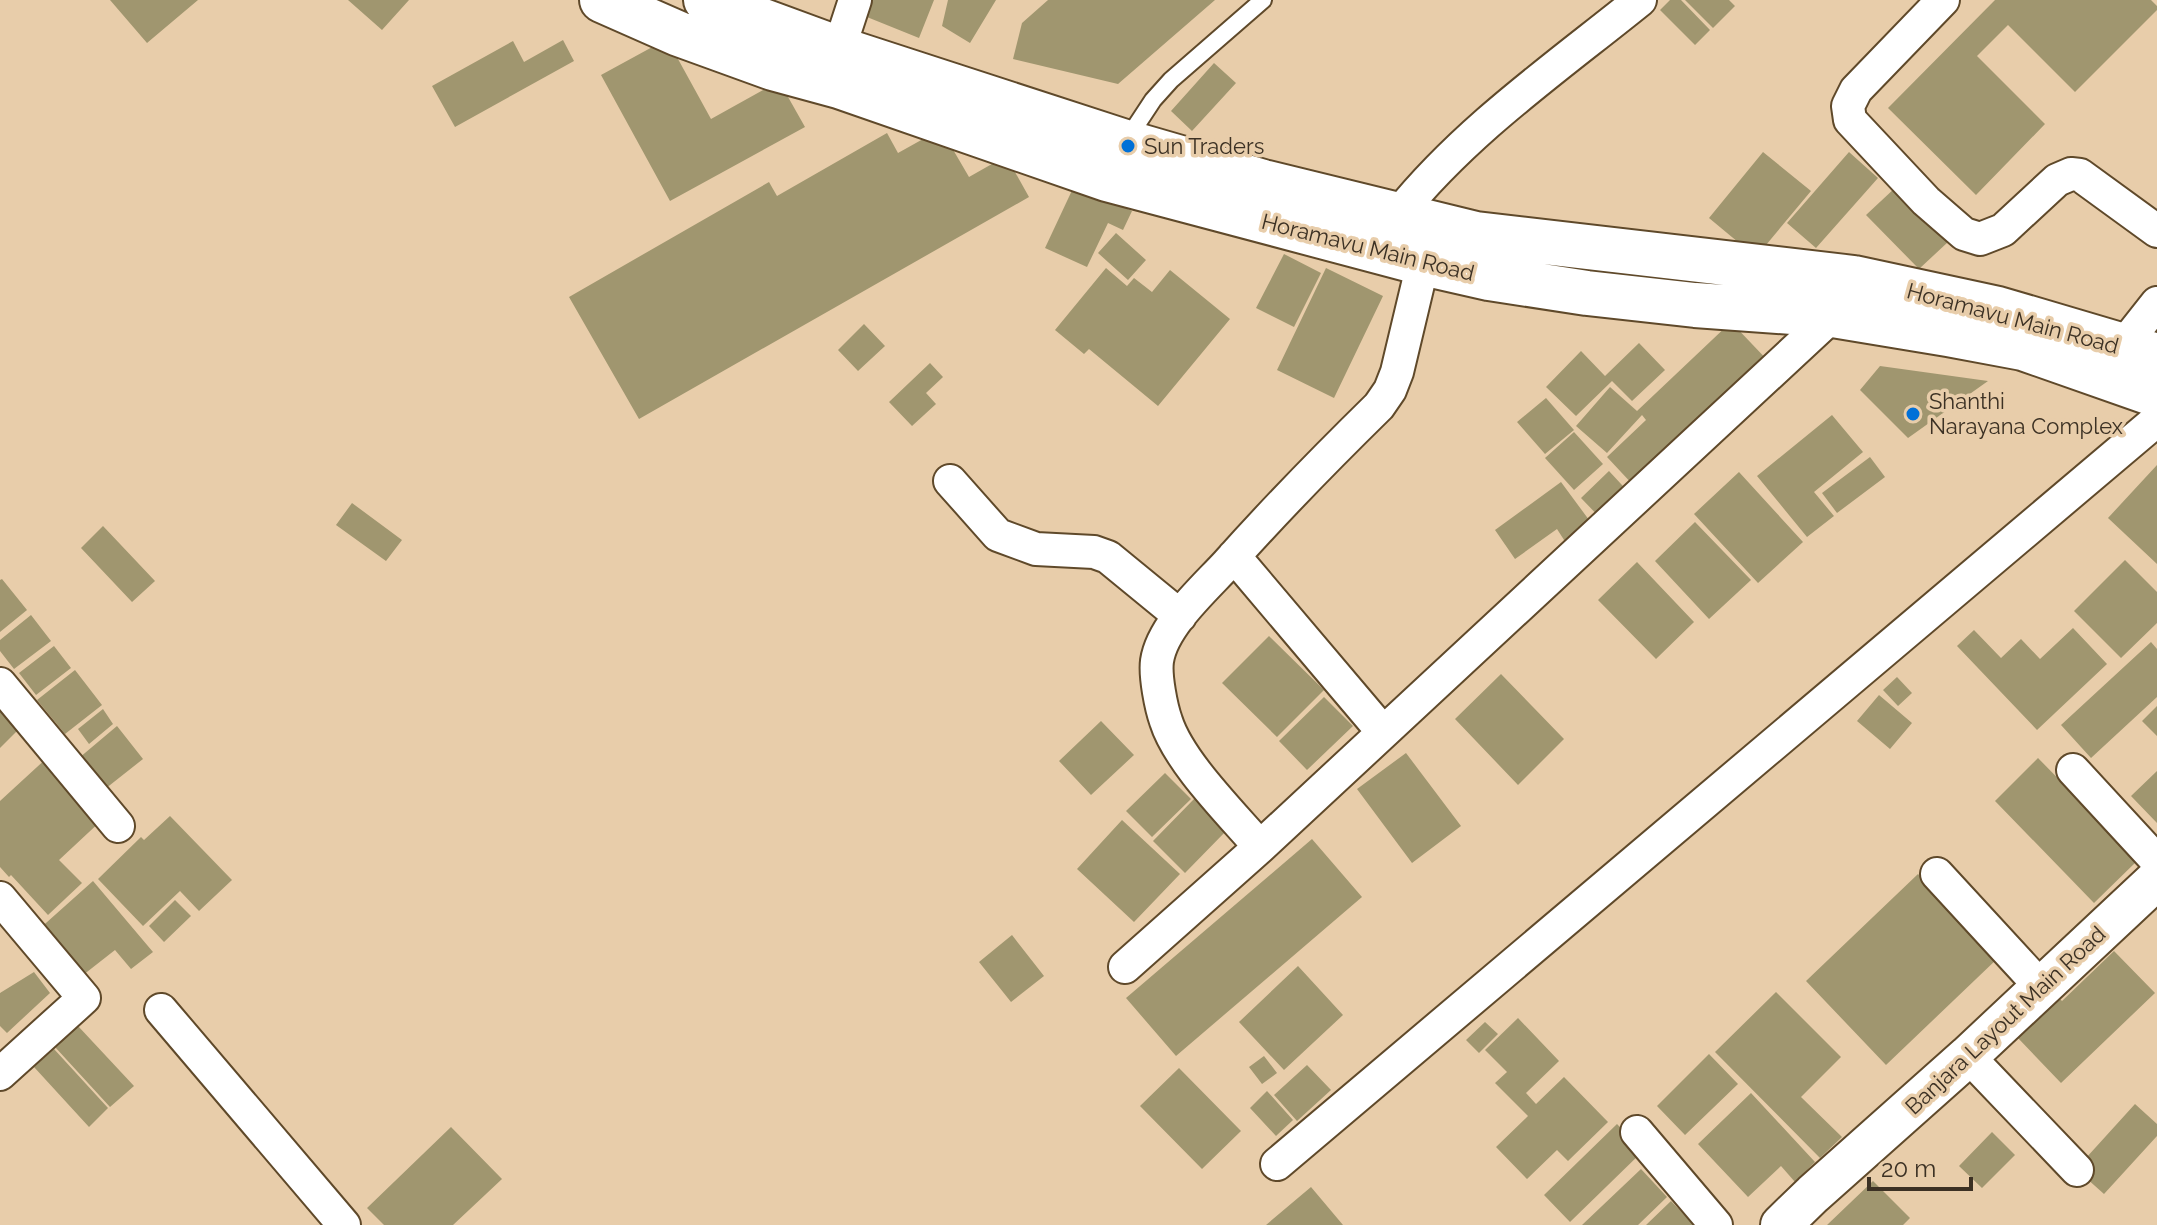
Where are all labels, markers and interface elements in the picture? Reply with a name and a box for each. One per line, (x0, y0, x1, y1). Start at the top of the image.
place label: Sun Traders (1144, 133, 1264, 159)
marker: Sun Traders (1119, 137, 1137, 155)
street label: Horamavu Main Road (1259, 208, 1477, 286)
street label: Horamavu Main Road (1904, 277, 2122, 359)
place label: Shanthi Narayana Complex (1929, 388, 2123, 439)
marker: Shanthi Narayana Complex (1904, 405, 1922, 423)
street label: Banjara Layout Main Road (1900, 920, 2110, 1120)
scale bar (1869, 1141, 1971, 1191)
text: 20 m (1881, 1154, 1936, 1183)

